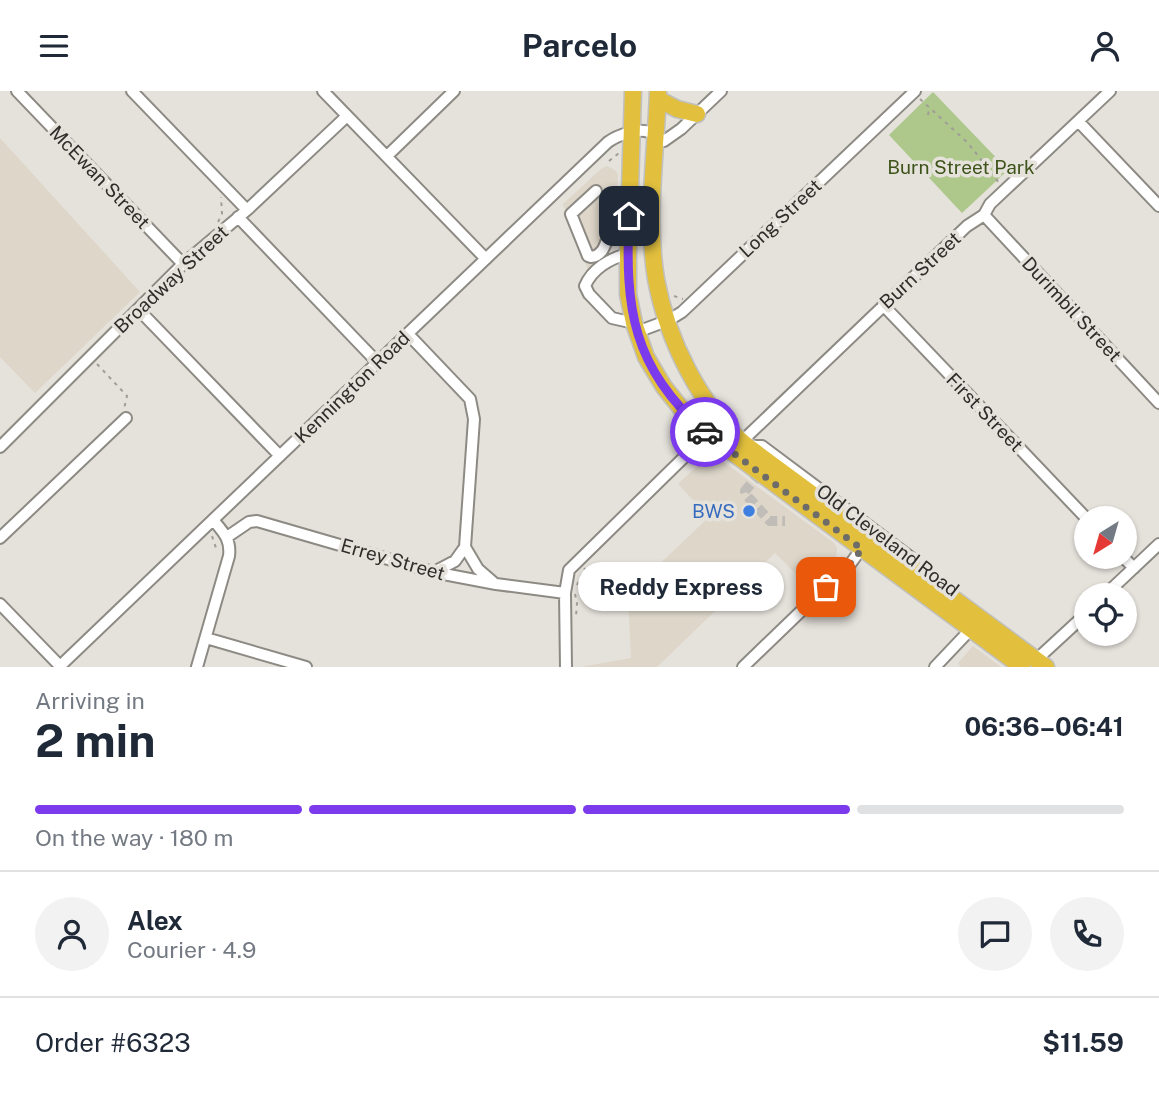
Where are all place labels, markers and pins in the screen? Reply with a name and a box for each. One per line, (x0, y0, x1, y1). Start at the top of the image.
pin (599, 186, 659, 246)
place label: BWS (692, 500, 735, 522)
marker: BWS (741, 503, 757, 519)
pin (796, 557, 856, 617)
callout: Reddy Express (578, 563, 784, 611)

